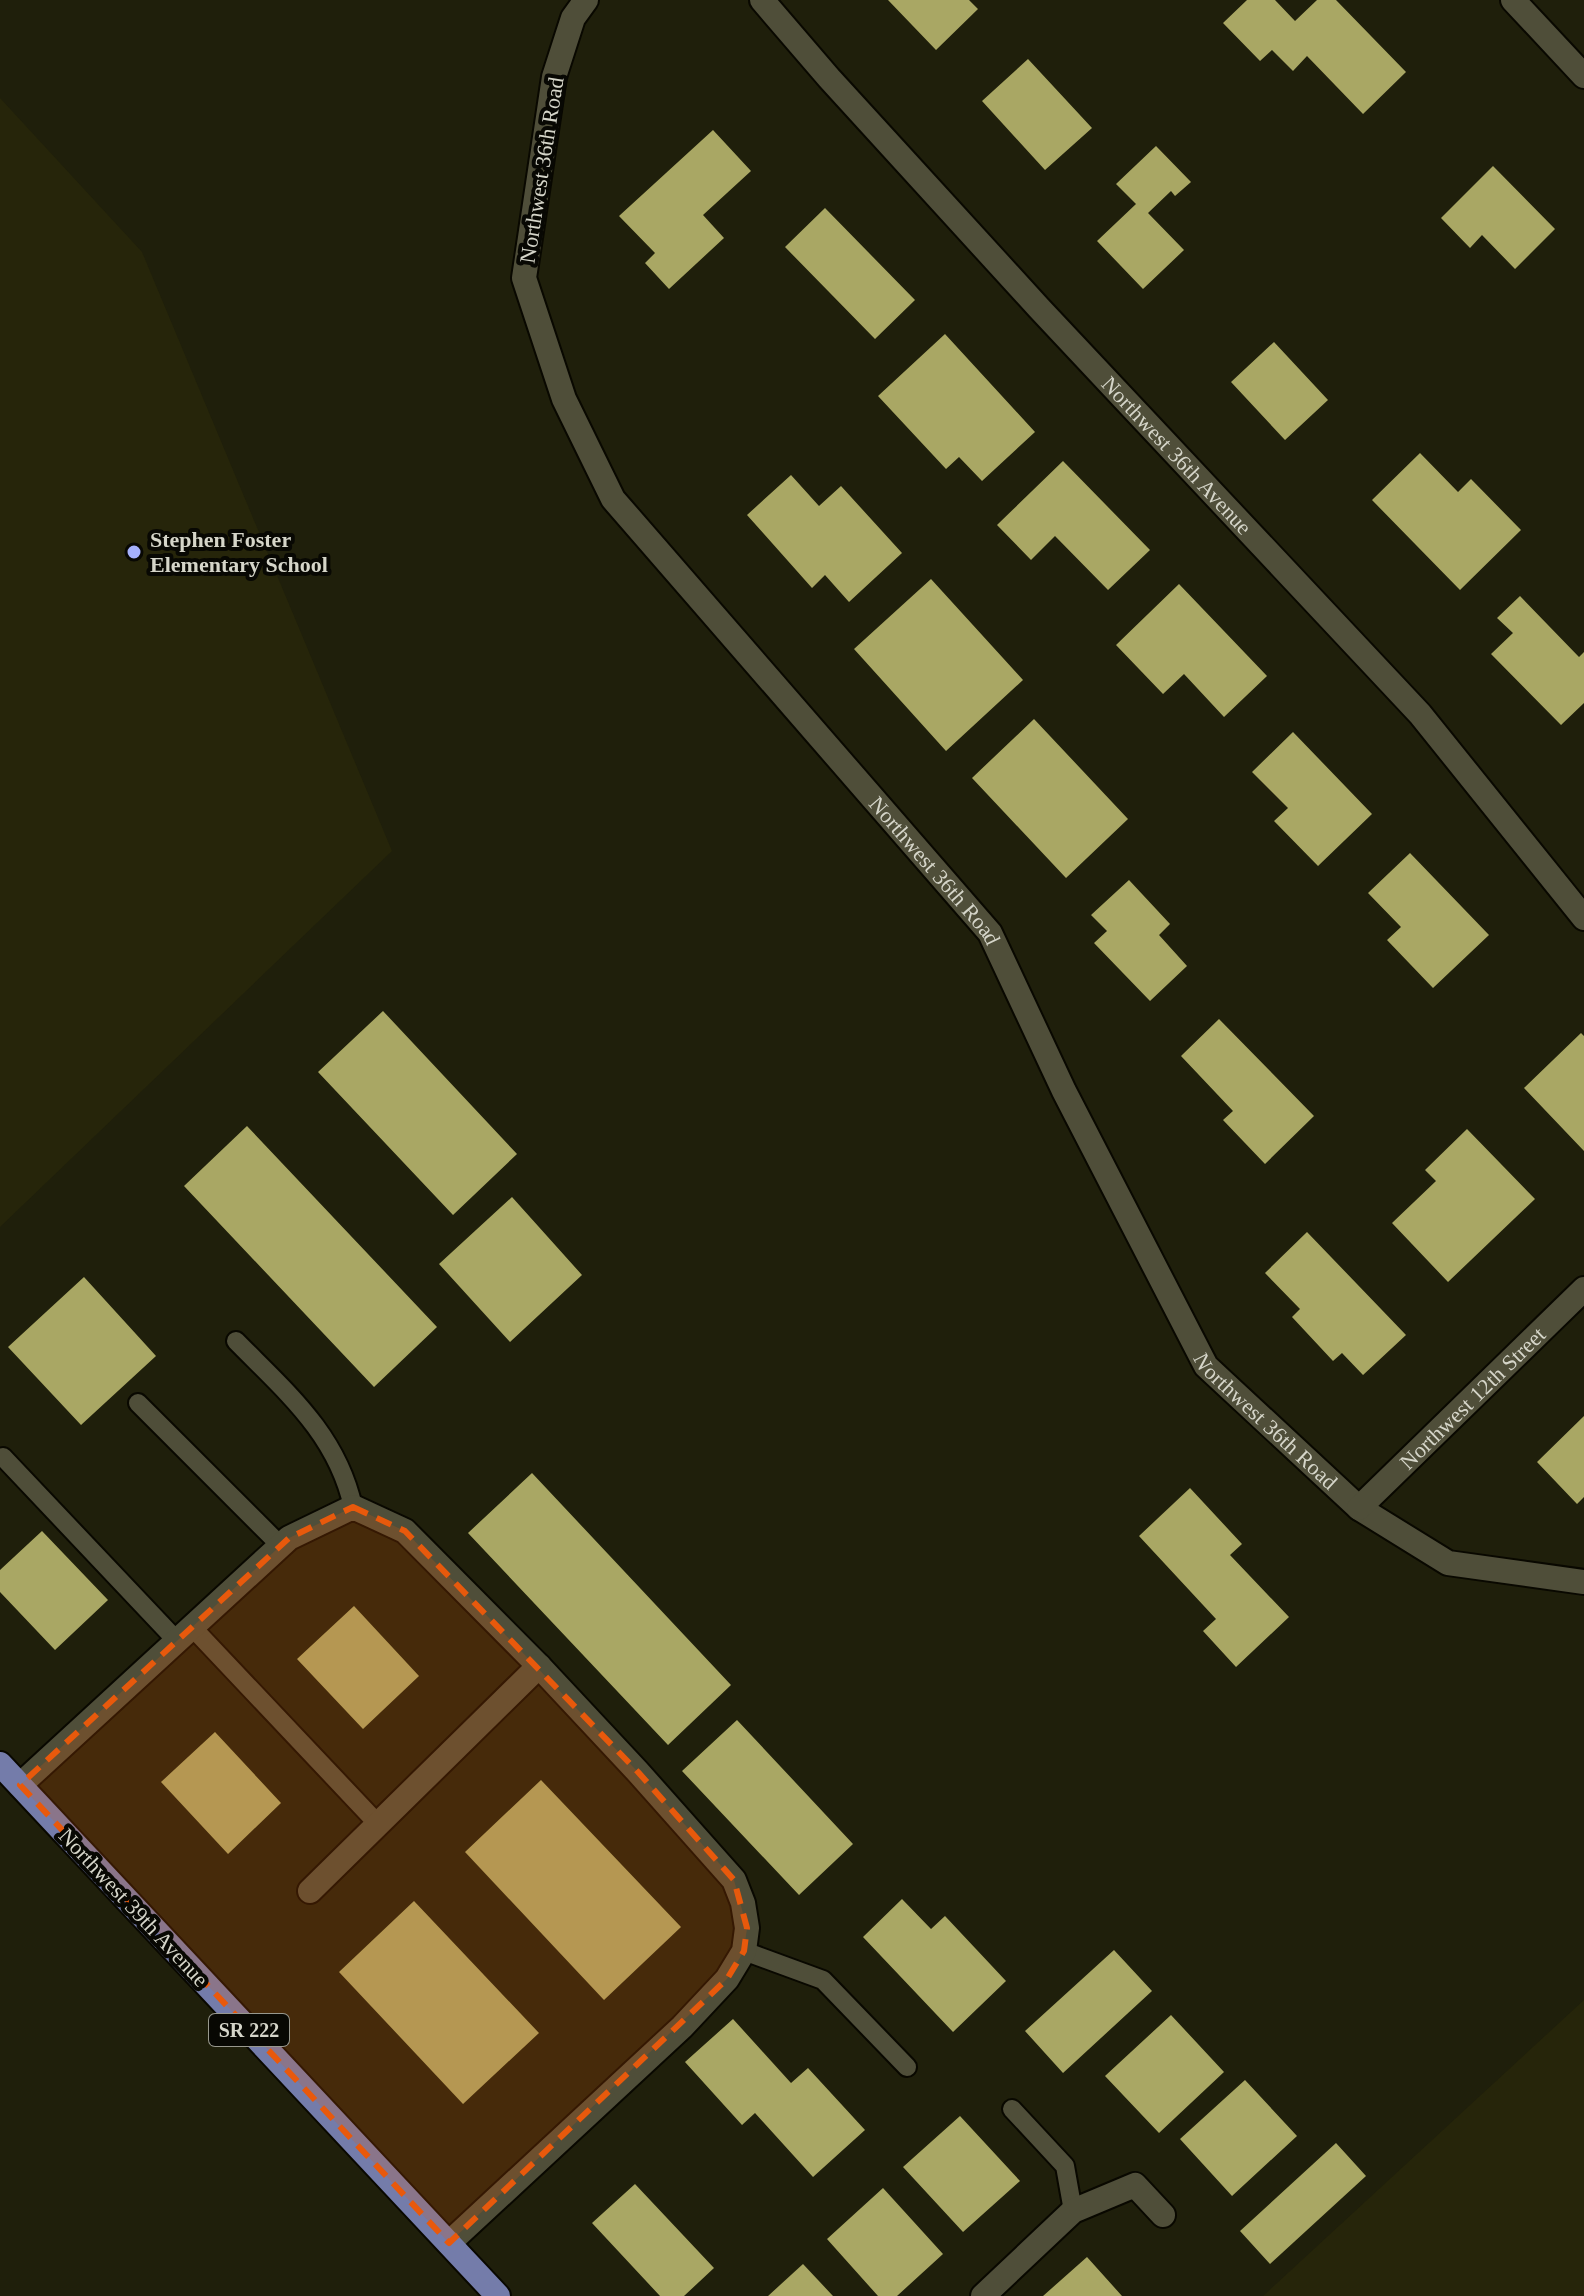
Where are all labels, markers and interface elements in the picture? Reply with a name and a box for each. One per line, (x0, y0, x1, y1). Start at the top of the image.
street label: Northwest 36th Road (514, 75, 569, 265)
street label: Northwest 36th Avenue (1097, 371, 1257, 540)
place label: Stephen Foster Elementary School (150, 527, 328, 577)
marker: Stephen Foster Elementary School (125, 543, 143, 561)
street label: Northwest 36th Road (864, 791, 1006, 949)
street label: Northwest 12th Street (1395, 1322, 1551, 1474)
street label: Northwest 36th Road (1188, 1349, 1342, 1495)
street label: Northwest 39th Avenue (54, 1823, 213, 1992)
road number: SR 222 (209, 2014, 289, 2046)

